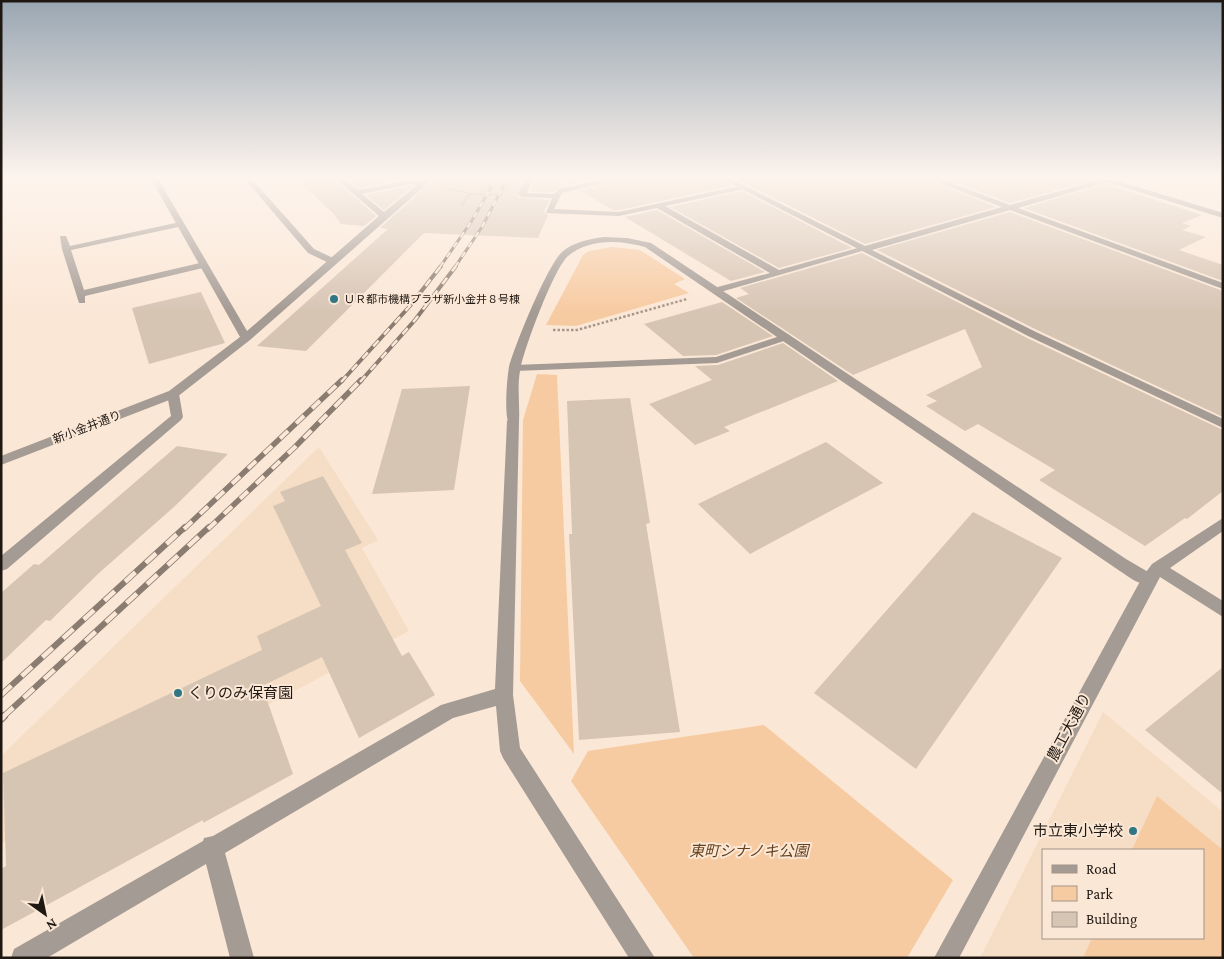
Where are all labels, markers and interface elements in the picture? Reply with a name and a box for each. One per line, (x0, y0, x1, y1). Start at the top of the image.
marker: ＵＲ都市機構プラザ新小金井８号棟 (328, 293, 340, 305)
place label: ＵＲ都市機構プラザ新小金井８号棟 (344, 293, 520, 305)
street label: 新小金井通り (51, 408, 123, 446)
place label: くりのみ保育園 (188, 685, 293, 701)
marker: くりのみ保育園 (172, 687, 184, 699)
street label: 農工大通り (1044, 690, 1094, 764)
place label: 市立東小学校 (1033, 823, 1123, 839)
marker: 市立東小学校 (1127, 825, 1139, 837)
park label: 東町シナノキ公園 (689, 843, 811, 859)
legend (1042, 849, 1204, 939)
text: Road (1086, 861, 1117, 877)
text: Park (1086, 886, 1113, 902)
north arrow (20, 889, 70, 939)
text: Building (1086, 911, 1137, 928)
text: N (43, 916, 60, 934)

